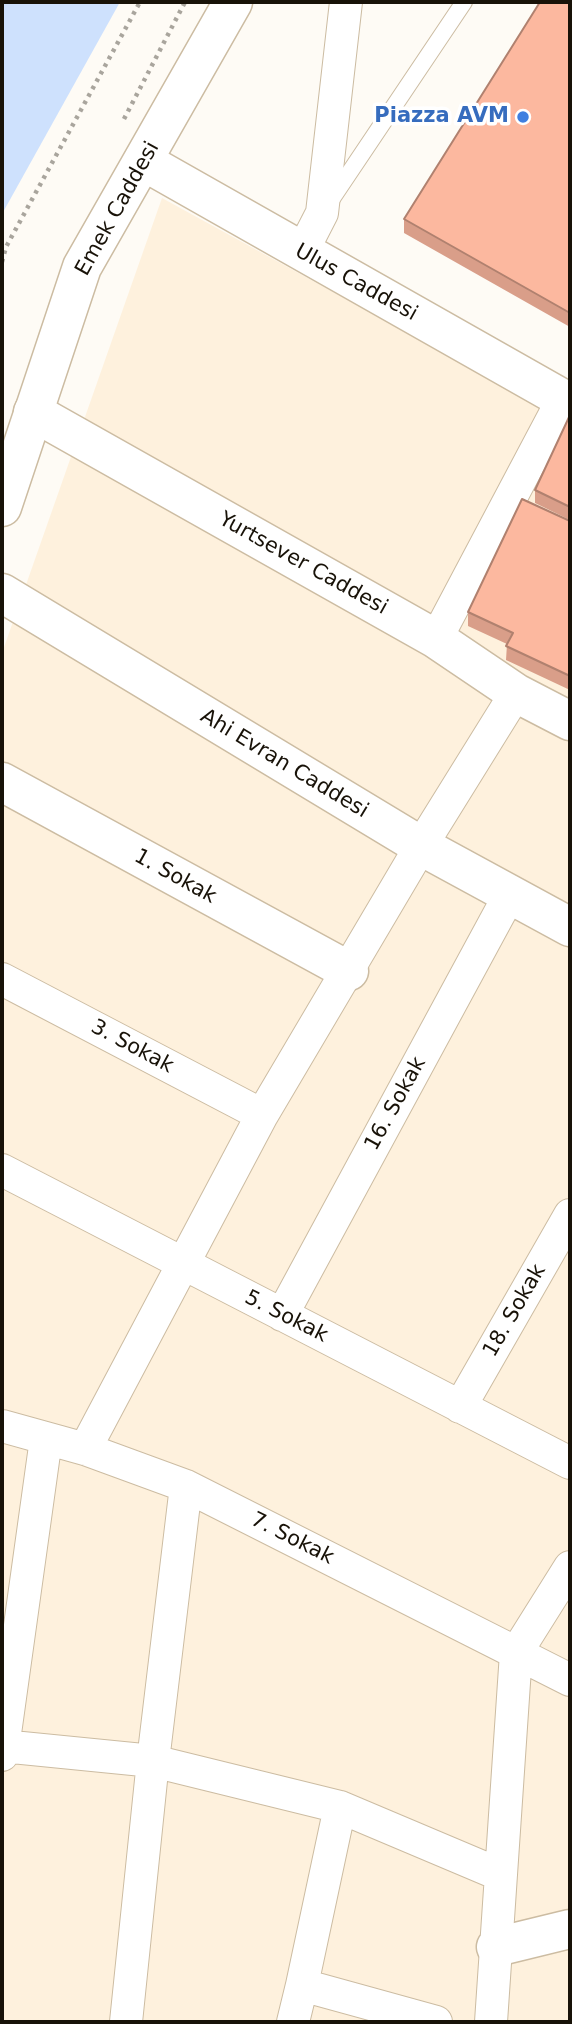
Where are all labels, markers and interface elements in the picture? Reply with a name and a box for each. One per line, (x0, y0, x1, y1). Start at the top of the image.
place label: Piazza AVM (374, 104, 509, 130)
marker: Piazza AVM (515, 109, 531, 125)
street label: Emek Caddesi (71, 138, 165, 280)
street label: Ulus Caddesi (290, 239, 422, 327)
street label: Yurtsever Caddesi (214, 507, 392, 621)
street label: Ahi Evran Caddesi (196, 704, 372, 824)
street label: 1. Sokak (130, 844, 220, 910)
street label: 3. Sokak (86, 1015, 178, 1079)
street label: 16. Sokak (360, 1053, 432, 1155)
street label: 18. Sokak (478, 1260, 552, 1362)
street label: 5. Sokak (240, 1285, 332, 1349)
street label: 7. Sokak (246, 1507, 338, 1571)

